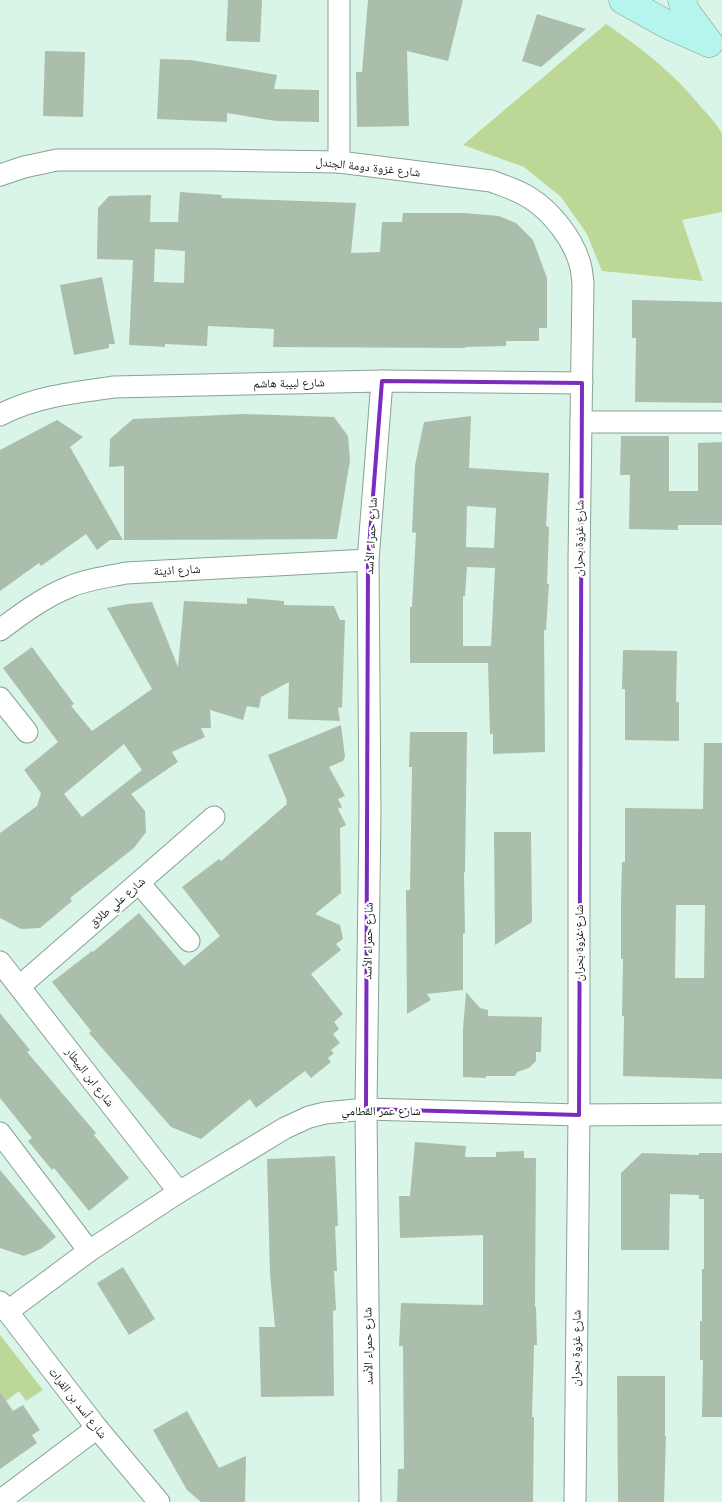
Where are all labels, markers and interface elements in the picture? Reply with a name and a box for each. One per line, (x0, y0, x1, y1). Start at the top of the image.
street label: شارع غزوة دومة الجندل (315, 153, 421, 180)
street label: شارع لبيبة هاشم (253, 373, 325, 392)
street label: شارع حمراء الأسد (360, 497, 381, 575)
street label: شارع غزوة بحران (569, 499, 588, 576)
street label: شارع اذينة (153, 560, 201, 579)
street label: شارع علي طلاق (85, 872, 150, 932)
street label: شارع حمراء الأسد (358, 902, 377, 980)
street label: شارع غزوة بحران (570, 905, 587, 981)
street label: شارع ابن البيطار (61, 1043, 119, 1110)
street label: شارع عمر القطامي (341, 1102, 421, 1121)
street label: شارع حمراء الأسد (358, 1307, 377, 1385)
street label: شارع غزوة بحران (566, 1309, 585, 1386)
street label: شارع أسد بن الفرات (45, 1363, 112, 1442)

